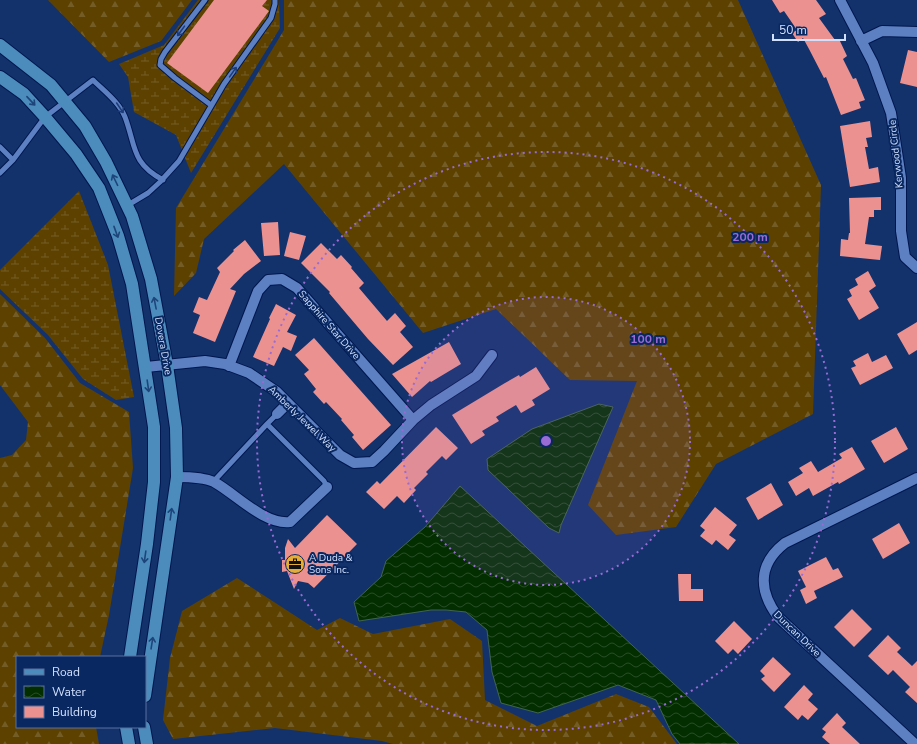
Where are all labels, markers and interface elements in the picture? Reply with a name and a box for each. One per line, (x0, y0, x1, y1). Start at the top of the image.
scale bar (773, 16, 845, 42)
text: 50 m (779, 22, 807, 38)
one-way arrow (177, 26, 186, 37)
one-way arrow (228, 67, 237, 78)
one-way arrow (26, 96, 35, 106)
one-way arrow (116, 103, 124, 114)
street label: Kerwood Circle (885, 119, 907, 189)
one-way arrow (111, 174, 118, 186)
one-way arrow (113, 226, 121, 238)
text: 200 m (732, 229, 768, 245)
street label: Sapphire Star Drive (295, 287, 363, 363)
one-way arrow (151, 296, 159, 309)
street label: Dovera Drive (151, 316, 175, 376)
text: 100 m (630, 331, 666, 347)
one-way arrow (144, 380, 152, 393)
street label: Amberly Jewel Way (265, 383, 340, 456)
centre of rings (539, 434, 553, 448)
one-way arrow (167, 508, 175, 521)
one-way arrow (141, 551, 149, 564)
place label: A Duda & Sons Inc. (309, 551, 353, 577)
office icon: A Duda & Sons Inc. (284, 553, 306, 575)
street label: Duncan Drive (770, 608, 824, 660)
one-way arrow (148, 637, 156, 650)
legend (16, 656, 146, 728)
text: Road (52, 664, 80, 680)
text: Water (52, 684, 86, 700)
text: Building (52, 704, 97, 720)

